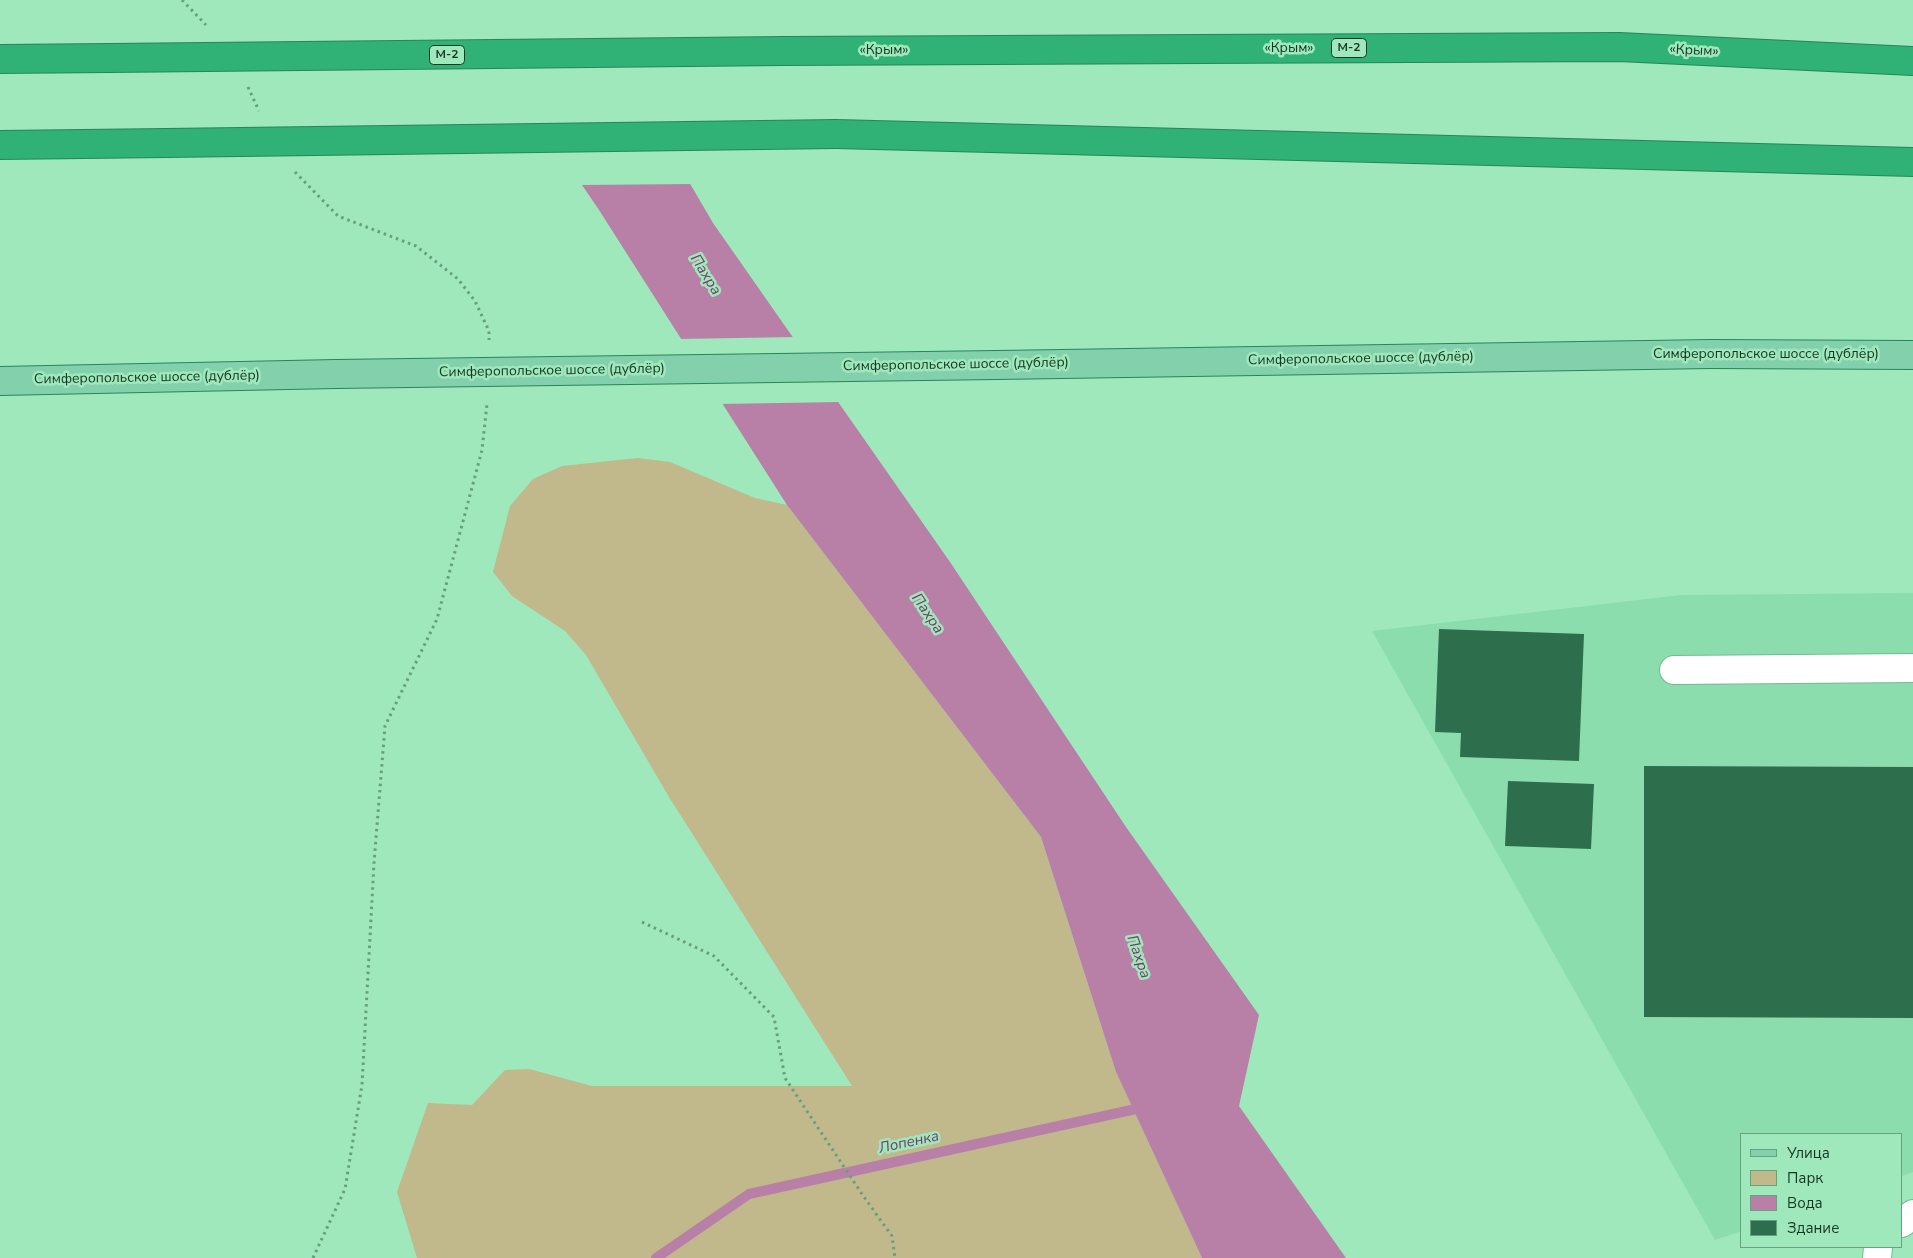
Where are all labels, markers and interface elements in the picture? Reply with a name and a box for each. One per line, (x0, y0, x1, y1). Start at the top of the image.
road number: М-2 (1332, 38, 1366, 58)
street label: «Крым» (1264, 41, 1314, 57)
street label: «Крым» (1669, 41, 1719, 61)
street label: «Крым» (859, 43, 909, 59)
road number: М-2 (430, 46, 464, 64)
water label: Пахра (686, 251, 724, 299)
street label: Симферопольское шоссе (дублёр) (1653, 347, 1879, 363)
street label: Симферопольское шоссе (дублёр) (1248, 349, 1474, 369)
street label: Симферопольское шоссе (дублёр) (843, 355, 1069, 375)
street label: Симферопольское шоссе (дублёр) (439, 361, 665, 381)
street label: Симферопольское шоссе (дублёр) (34, 368, 260, 388)
water label: Пахра (907, 591, 947, 637)
water label: Пахра (1122, 933, 1154, 981)
water label: Лопенка (877, 1128, 941, 1158)
legend (1740, 1133, 1903, 1248)
text: Улица (1787, 1143, 1830, 1163)
text: Парк (1787, 1168, 1823, 1188)
text: Вода (1787, 1193, 1823, 1213)
text: Здание (1787, 1218, 1839, 1238)

